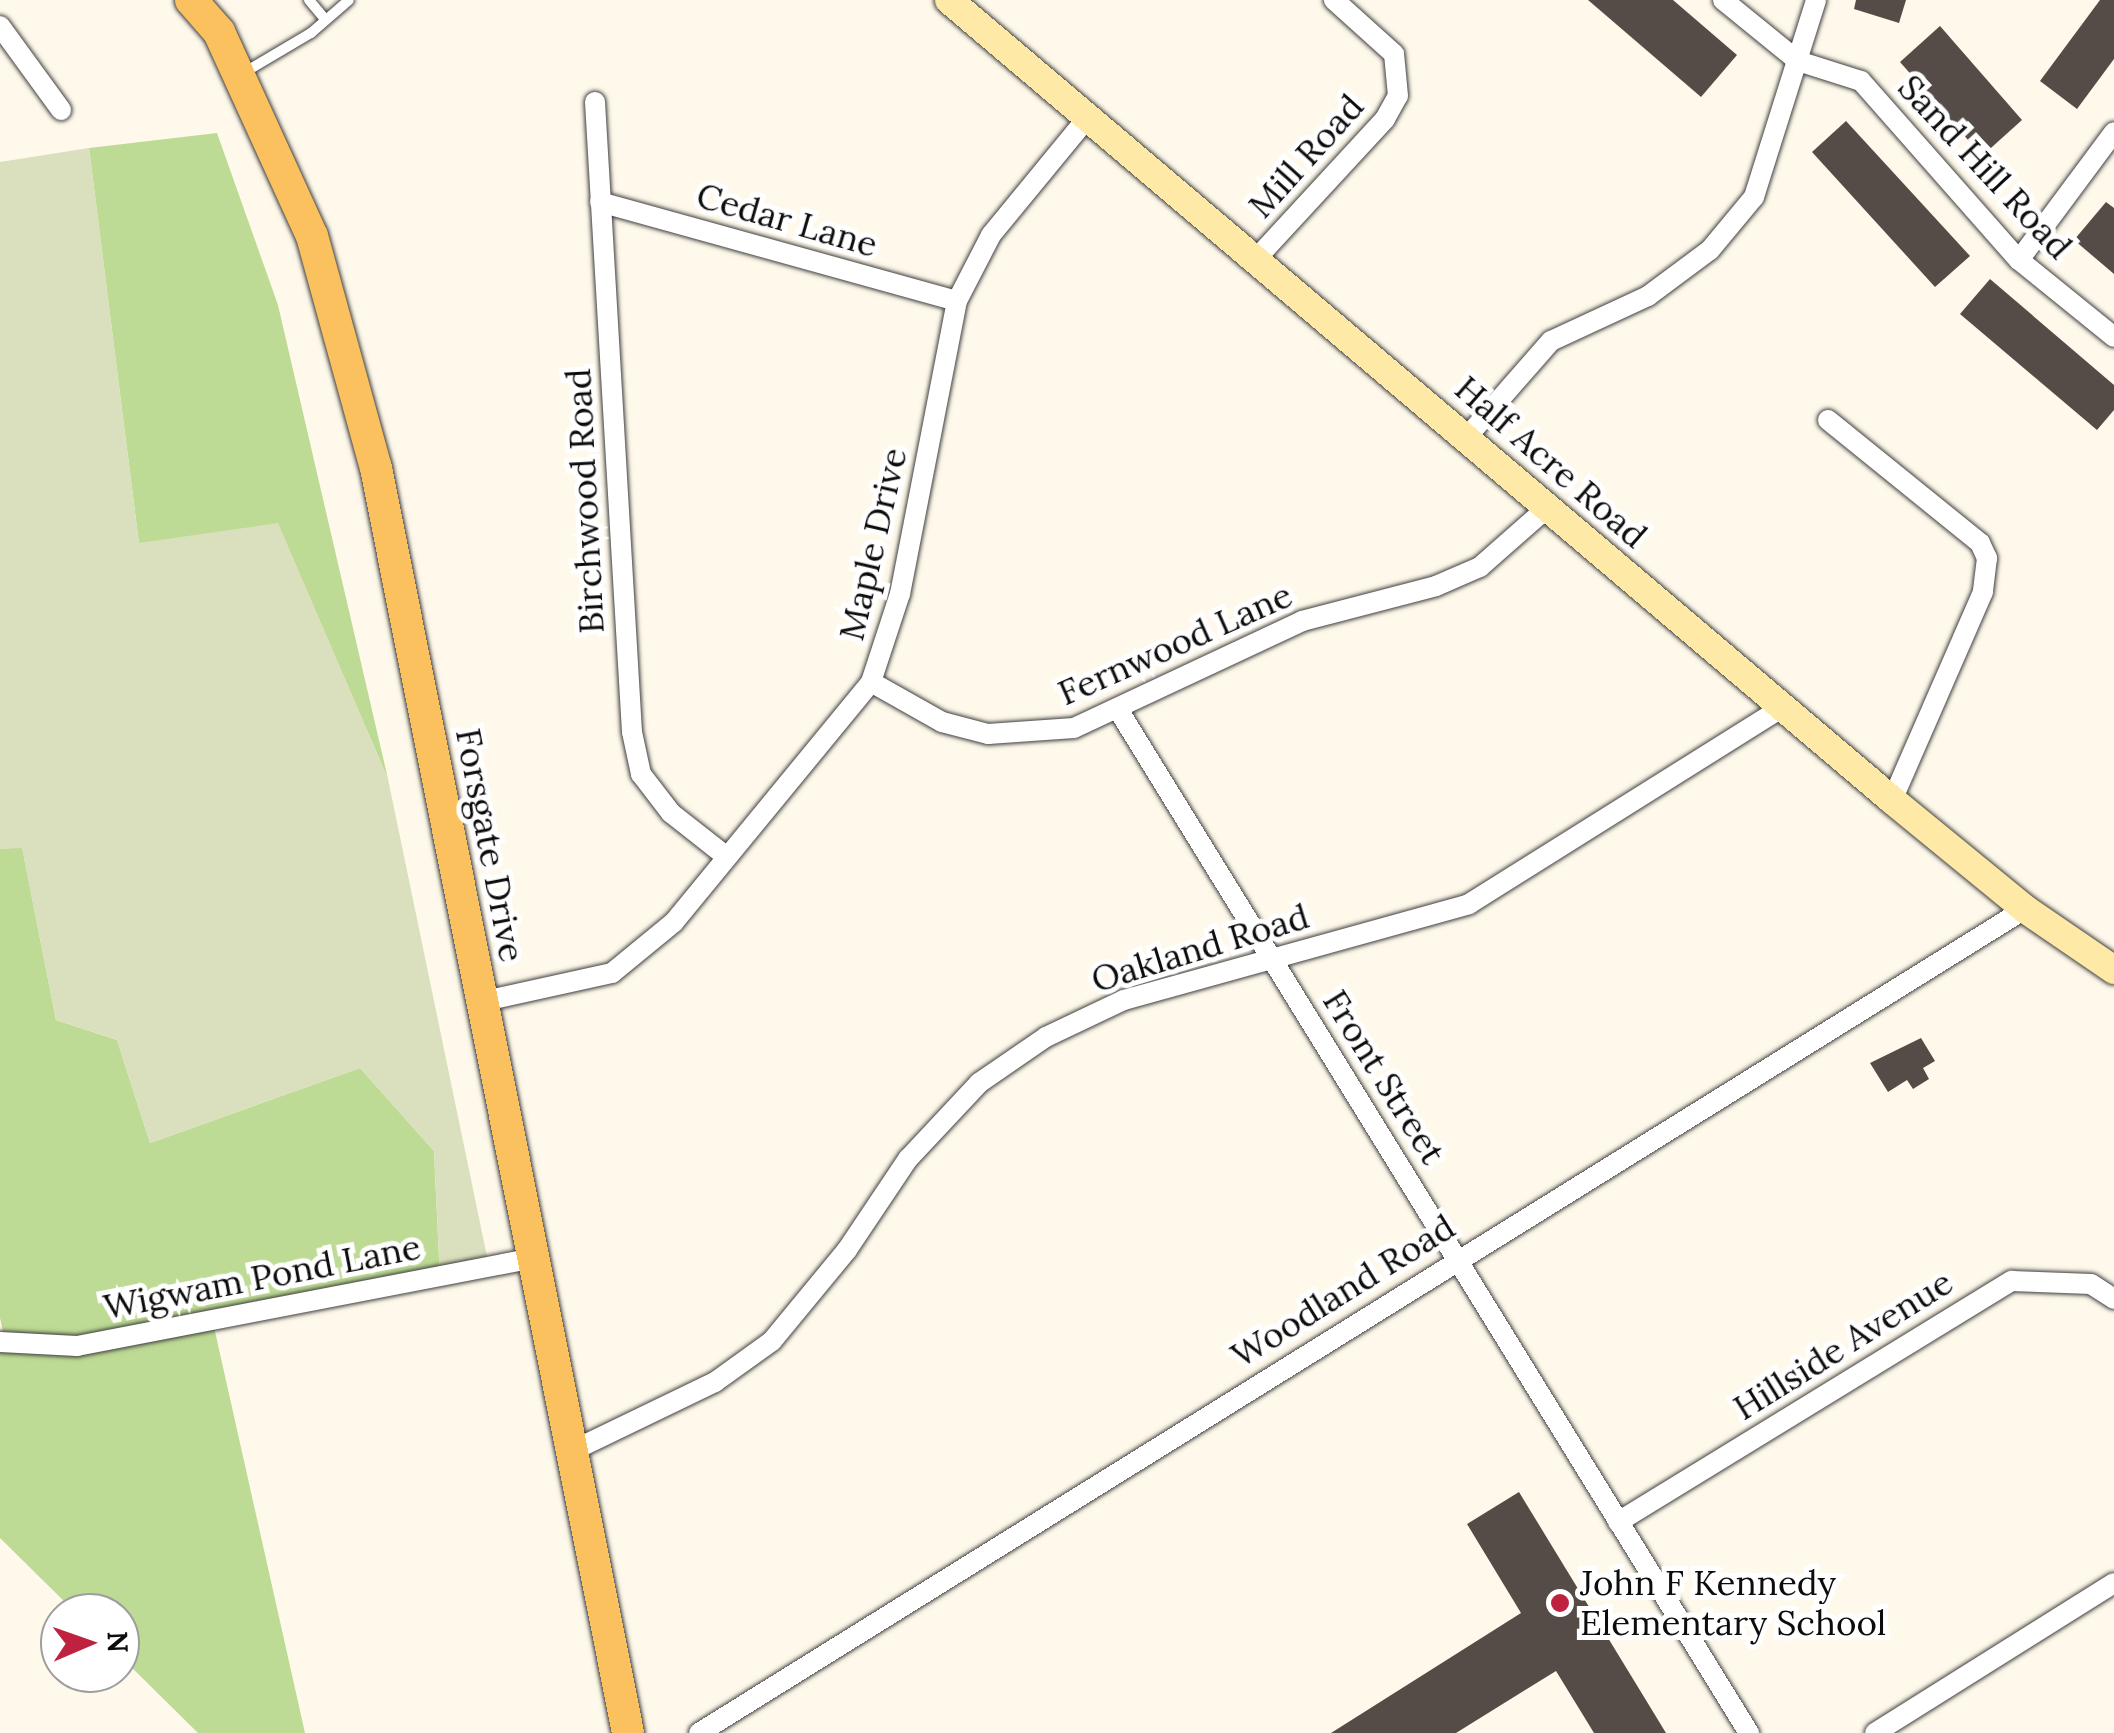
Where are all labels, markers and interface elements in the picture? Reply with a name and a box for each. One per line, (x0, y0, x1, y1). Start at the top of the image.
street label: Sand Hill Road (1889, 67, 2081, 267)
street label: Mill Road (1240, 86, 1372, 226)
street label: Cedar Lane (692, 174, 882, 266)
street label: Birchwood Road (557, 367, 613, 635)
street label: Half Acre Road (1446, 367, 1656, 557)
street label: Maple Drive (830, 444, 916, 644)
street label: Fernwood Lane (1052, 574, 1298, 714)
street label: Forsgate Drive (447, 725, 533, 965)
street label: Oakland Road (1086, 895, 1314, 1001)
street label: Front Street (1314, 982, 1454, 1172)
street label: Woodland Road (1224, 1205, 1462, 1377)
street label: Wigwam Pond Lane (100, 1226, 424, 1328)
street label: Hillside Avenue (1726, 1261, 1960, 1429)
place label: John F Kennedy Elementary School (1580, 1562, 1886, 1644)
marker: John F Kennedy Elementary School (1549, 1592, 1571, 1614)
north arrow (40, 1593, 140, 1693)
text: N (100, 1631, 136, 1653)

